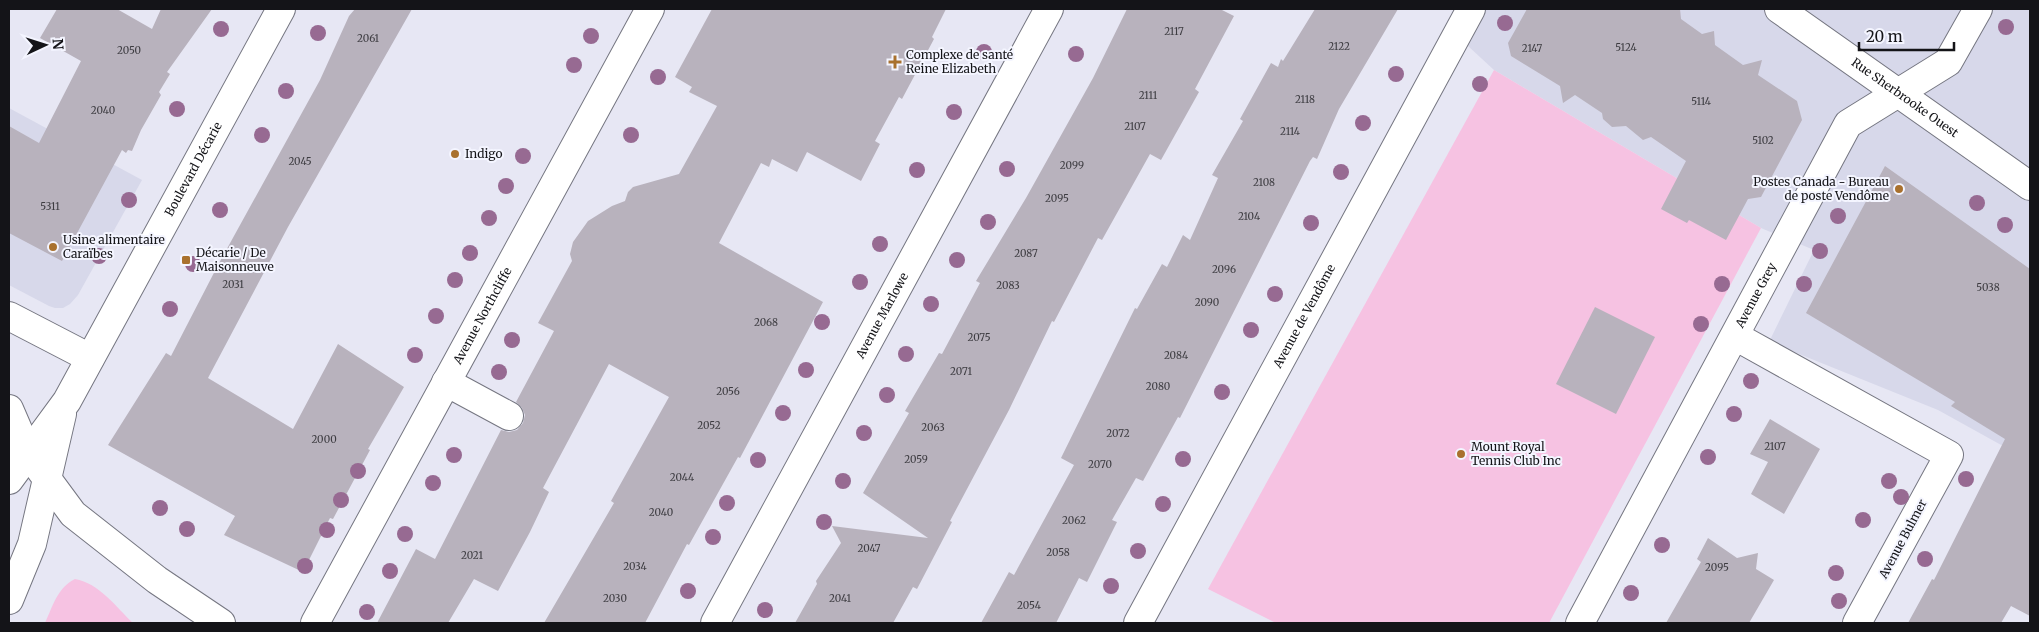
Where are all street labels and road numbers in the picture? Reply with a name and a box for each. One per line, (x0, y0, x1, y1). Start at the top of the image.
street label: Rue Sherbrooke Ouest (1849, 54, 1962, 140)
street label: Boulevard Décarie (161, 119, 225, 219)
street label: Avenue Grey (1731, 260, 1779, 331)
street label: Avenue de Vendôme (1269, 262, 1338, 371)
street label: Avenue Northcliffe (449, 264, 515, 367)
street label: Avenue Marlowe (852, 270, 911, 362)
street label: Avenue Bulmer (1875, 496, 1930, 582)

